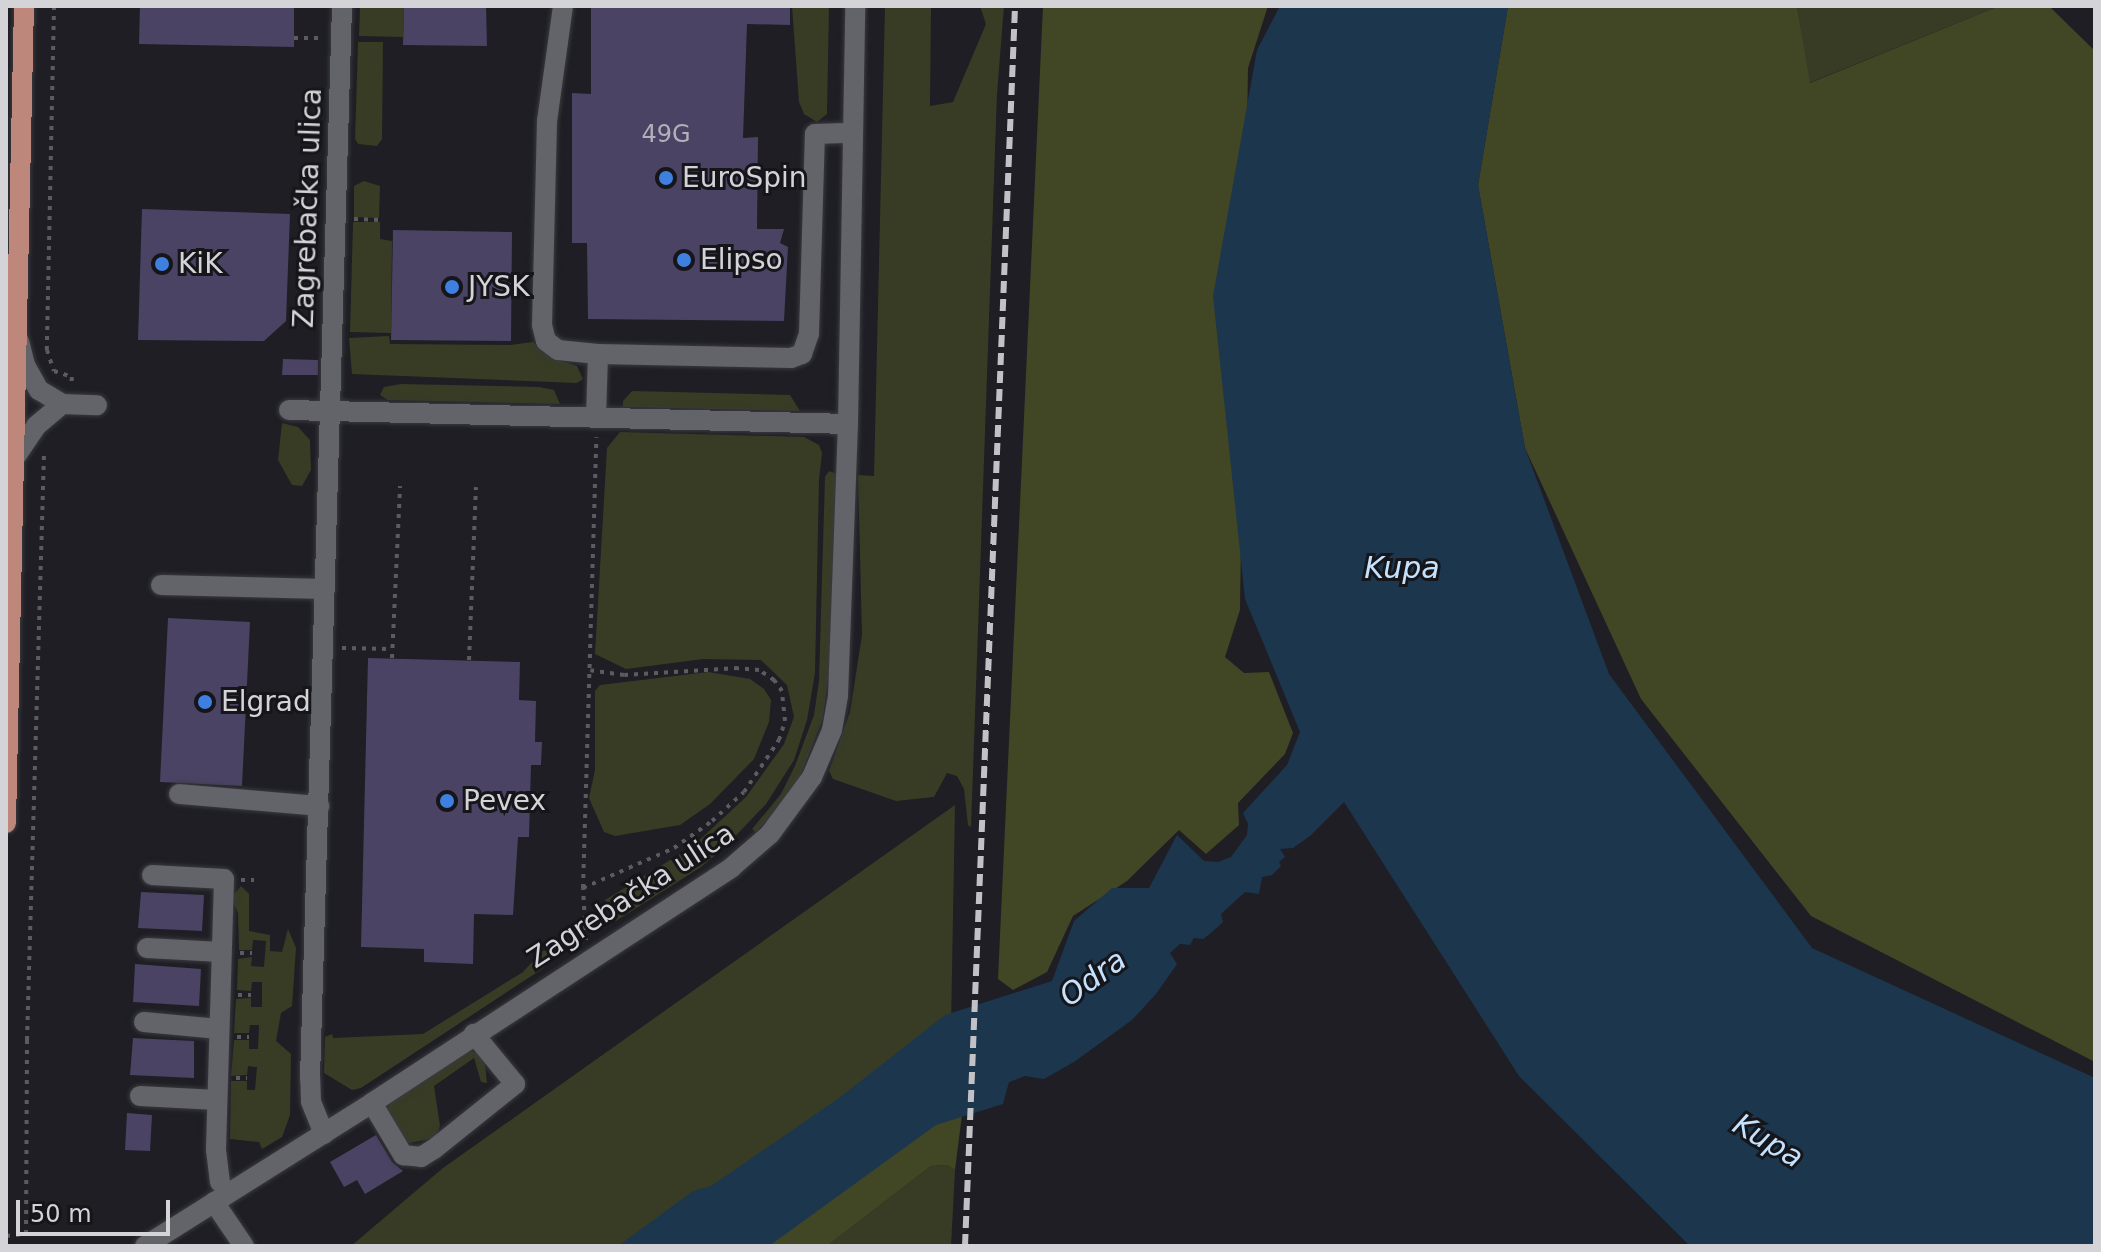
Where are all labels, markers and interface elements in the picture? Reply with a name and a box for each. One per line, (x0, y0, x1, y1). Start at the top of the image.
street label: Zagrebačka ulica (287, 87, 329, 329)
house number: 49G (641, 121, 691, 149)
place label: EuroSpin (682, 161, 807, 195)
marker: EuroSpin (657, 169, 675, 187)
place label: Elipso (700, 243, 783, 277)
place label: KiK (178, 247, 223, 281)
marker: Elipso (675, 251, 693, 269)
marker: KiK (153, 255, 171, 273)
place label: JYSK (468, 270, 529, 304)
marker: JYSK (443, 278, 461, 296)
water label: Kupa (1364, 550, 1440, 586)
place label: Elgrad (221, 685, 311, 719)
marker: Elgrad (196, 693, 214, 711)
place label: Pevex (463, 784, 546, 818)
marker: Pevex (438, 792, 456, 810)
street label: Zagrebačka ulica (521, 816, 741, 976)
water label: Odra (1053, 942, 1133, 1014)
water label: Kupa (1726, 1106, 1810, 1176)
scale bar (20, 1184, 174, 1234)
text: 50 m (30, 1200, 92, 1228)

